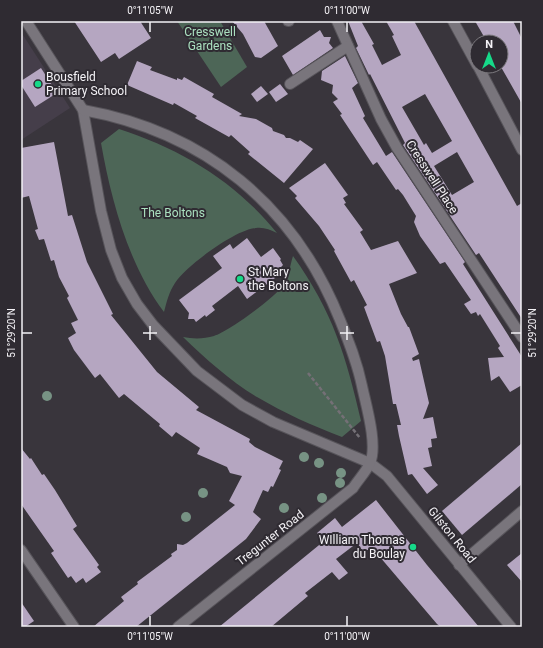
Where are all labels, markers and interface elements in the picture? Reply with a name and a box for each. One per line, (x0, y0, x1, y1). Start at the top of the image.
text: 0°11'05"W (127, 5, 173, 16)
text: 0°11'00"W (324, 5, 370, 16)
park label: Cresswell Gardens (184, 25, 236, 53)
north arrow (469, 34, 509, 74)
text: N (485, 38, 493, 51)
place label: Bousfield Primary School (46, 70, 127, 98)
marker: Bousfield Primary School (33, 79, 43, 89)
street label: Cresswell Place (403, 138, 461, 216)
park label: The Boltons (141, 206, 205, 220)
place label: St Mary the Boltons (248, 265, 309, 293)
marker: St Mary the Boltons (235, 274, 245, 284)
text: 51°29'20"N (6, 308, 17, 358)
text: 51°29'20"N (527, 308, 538, 358)
street label: Gilston Road (425, 504, 479, 566)
street label: Tregunter Road (233, 507, 307, 569)
place label: WIlliam Thomas du Boulay (319, 533, 405, 561)
marker: WIlliam Thomas du Boulay (408, 542, 418, 552)
text: 0°11'05"W (127, 631, 173, 642)
text: 0°11'00"W (324, 631, 370, 642)

